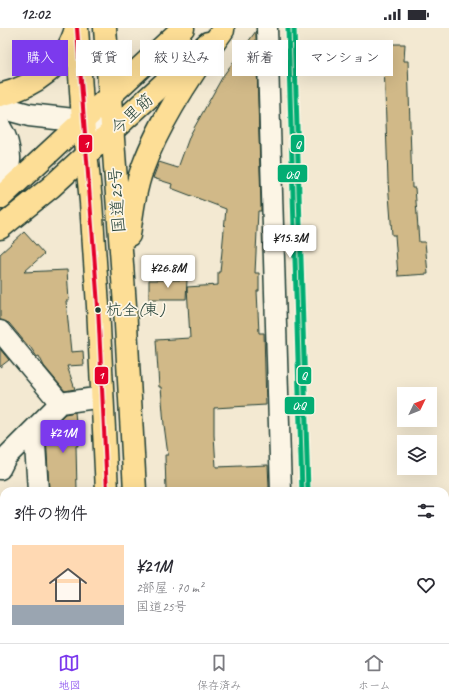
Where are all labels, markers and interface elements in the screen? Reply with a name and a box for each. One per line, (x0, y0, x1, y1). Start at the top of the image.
text: 12:02 (20, 5, 50, 24)
chip: 購入 (12, 40, 68, 76)
chip: 賃貸 (76, 40, 132, 76)
chip: 絞り込み (140, 40, 224, 76)
chip: 新着 (232, 40, 288, 76)
chip: マンション (296, 40, 393, 76)
street label: 今里筋 (106, 89, 158, 139)
line badge: 1 (78, 134, 93, 153)
line badge: Q (290, 134, 305, 153)
text: 1 (84, 137, 90, 151)
text: Q (295, 137, 302, 151)
line badge: O;Q (277, 164, 308, 183)
street label: 国道25号 (104, 166, 130, 234)
text: O;Q (285, 167, 300, 181)
pin: ¥15.3M (257, 225, 323, 259)
text: ¥15.3M (272, 230, 308, 246)
pin: ¥26.8M (135, 255, 201, 289)
text: ¥26.8M (150, 260, 186, 276)
place label: 杭全(東) (106, 300, 165, 320)
marker: 杭全(東) (93, 305, 103, 315)
line badge: 1 (94, 366, 109, 385)
line badge: Q (297, 366, 312, 385)
text: 1 (99, 368, 105, 382)
text: Q (301, 368, 308, 382)
north arrow (397, 387, 437, 427)
map controls (397, 387, 437, 475)
line badge: O;Q (284, 396, 315, 415)
text: O;Q (292, 398, 307, 412)
pin: ¥21M (39, 420, 87, 454)
text: ¥21M (49, 425, 77, 441)
button: layers (397, 435, 437, 475)
icon: filters (415, 500, 437, 522)
text: 3件の物件 (12, 503, 88, 524)
text: ¥21M (136, 556, 171, 577)
icon: home (44, 561, 92, 609)
icon: heart (415, 574, 437, 596)
text: 2部屋 · 70 m² (136, 580, 203, 596)
text: 国道25号 (136, 599, 187, 615)
tab: 地図 (58, 652, 80, 692)
tab: 保存済み (197, 652, 241, 692)
tab: ホーム (358, 652, 391, 692)

